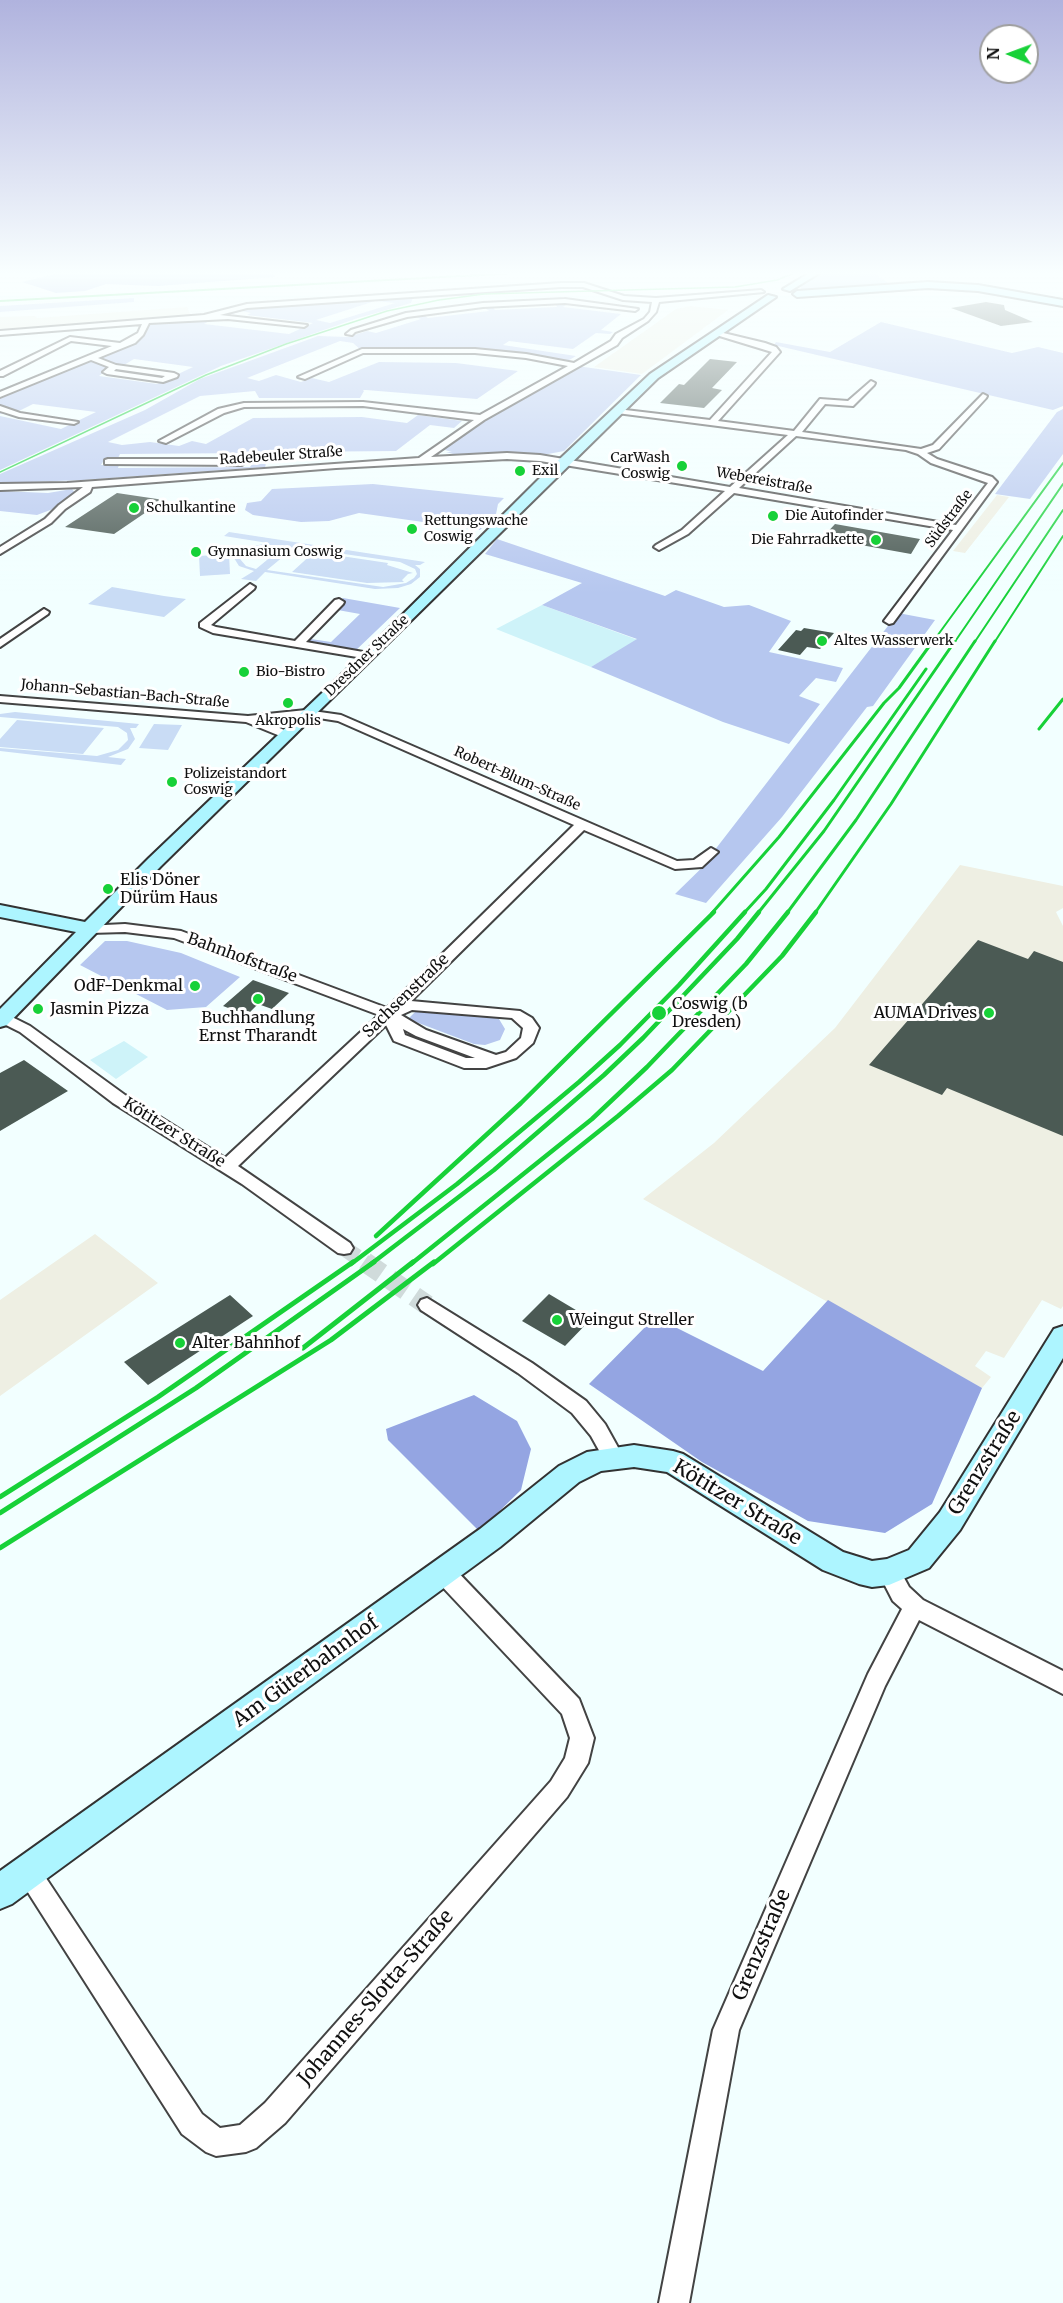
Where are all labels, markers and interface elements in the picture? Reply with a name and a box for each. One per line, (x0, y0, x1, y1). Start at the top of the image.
north arrow (979, 24, 1039, 84)
text: N (983, 47, 1003, 60)
street label: Radebeuler Straße (219, 443, 343, 469)
place label: CarWash Coswig (610, 450, 670, 482)
marker: CarWash Coswig (675, 459, 689, 473)
place label: Exil (532, 463, 558, 479)
marker: Exil (513, 464, 527, 478)
street label: Webereistraße (715, 464, 813, 498)
street label: Südstraße (922, 487, 976, 551)
place label: Schulkantine (146, 500, 236, 516)
marker: Schulkantine (127, 501, 141, 515)
place label: Die Autofinder (785, 508, 884, 524)
marker: Die Autofinder (766, 509, 780, 523)
place label: Rettungswache Coswig (424, 513, 528, 546)
marker: Rettungswache Coswig (405, 522, 419, 536)
place label: Die Fahrradkette (751, 532, 864, 548)
marker: Die Fahrradkette (869, 533, 883, 547)
place label: Gymnasium Coswig (208, 544, 343, 560)
marker: Gymnasium Coswig (189, 545, 203, 559)
street label: Dresdner Straße (322, 612, 412, 700)
place label: Altes Wasserwerk (834, 633, 954, 649)
marker: Altes Wasserwerk (815, 634, 829, 648)
place label: Bio-Bistro (256, 664, 325, 680)
marker: Bio-Bistro (237, 665, 251, 679)
street label: Johann-Sebastian-Bach-Straße (20, 677, 230, 711)
marker: Akropolis (281, 696, 295, 710)
place label: Akropolis (255, 713, 321, 729)
street label: Robert-Blum-Straße (451, 744, 583, 814)
place label: Polizeistandort Coswig (184, 766, 287, 798)
marker: Polizeistandort Coswig (165, 775, 179, 789)
place label: Elis Döner Dürüm Haus (120, 870, 218, 908)
marker: Elis Döner Dürüm Haus (101, 882, 115, 896)
street label: Bahnhofstraße (185, 929, 299, 987)
street label: Sachsenstraße (359, 950, 453, 1042)
place label: OdF-Denkmal (74, 976, 183, 996)
marker: OdF-Denkmal (188, 979, 202, 993)
marker: Buchhandlung Ernst Tharandt (251, 992, 265, 1006)
place label: Coswig (b Dresden) (672, 994, 748, 1032)
place label: Jasmin Pizza (50, 999, 149, 1019)
marker: Jasmin Pizza (31, 1002, 45, 1016)
place label: AUMA Drives (874, 1003, 977, 1023)
marker: Coswig (b Dresden) (650, 1004, 668, 1022)
marker: AUMA Drives (982, 1006, 996, 1020)
place label: Buchhandlung Ernst Tharandt (199, 1008, 317, 1046)
street label: Kötitzer Straße (120, 1094, 228, 1172)
place label: Weingut Streller (569, 1310, 694, 1330)
marker: Weingut Streller (550, 1313, 564, 1327)
place label: Alter Bahnhof (192, 1333, 300, 1353)
marker: Alter Bahnhof (173, 1336, 187, 1350)
street label: Grenzstraße (943, 1406, 1027, 1520)
street label: Kötitzer Straße (668, 1455, 806, 1551)
street label: Am Güterbahnhof (229, 1611, 383, 1733)
street label: Grenzstraße (728, 1886, 796, 2004)
street label: Johannes-Slotta-Straße (293, 1905, 459, 2091)

